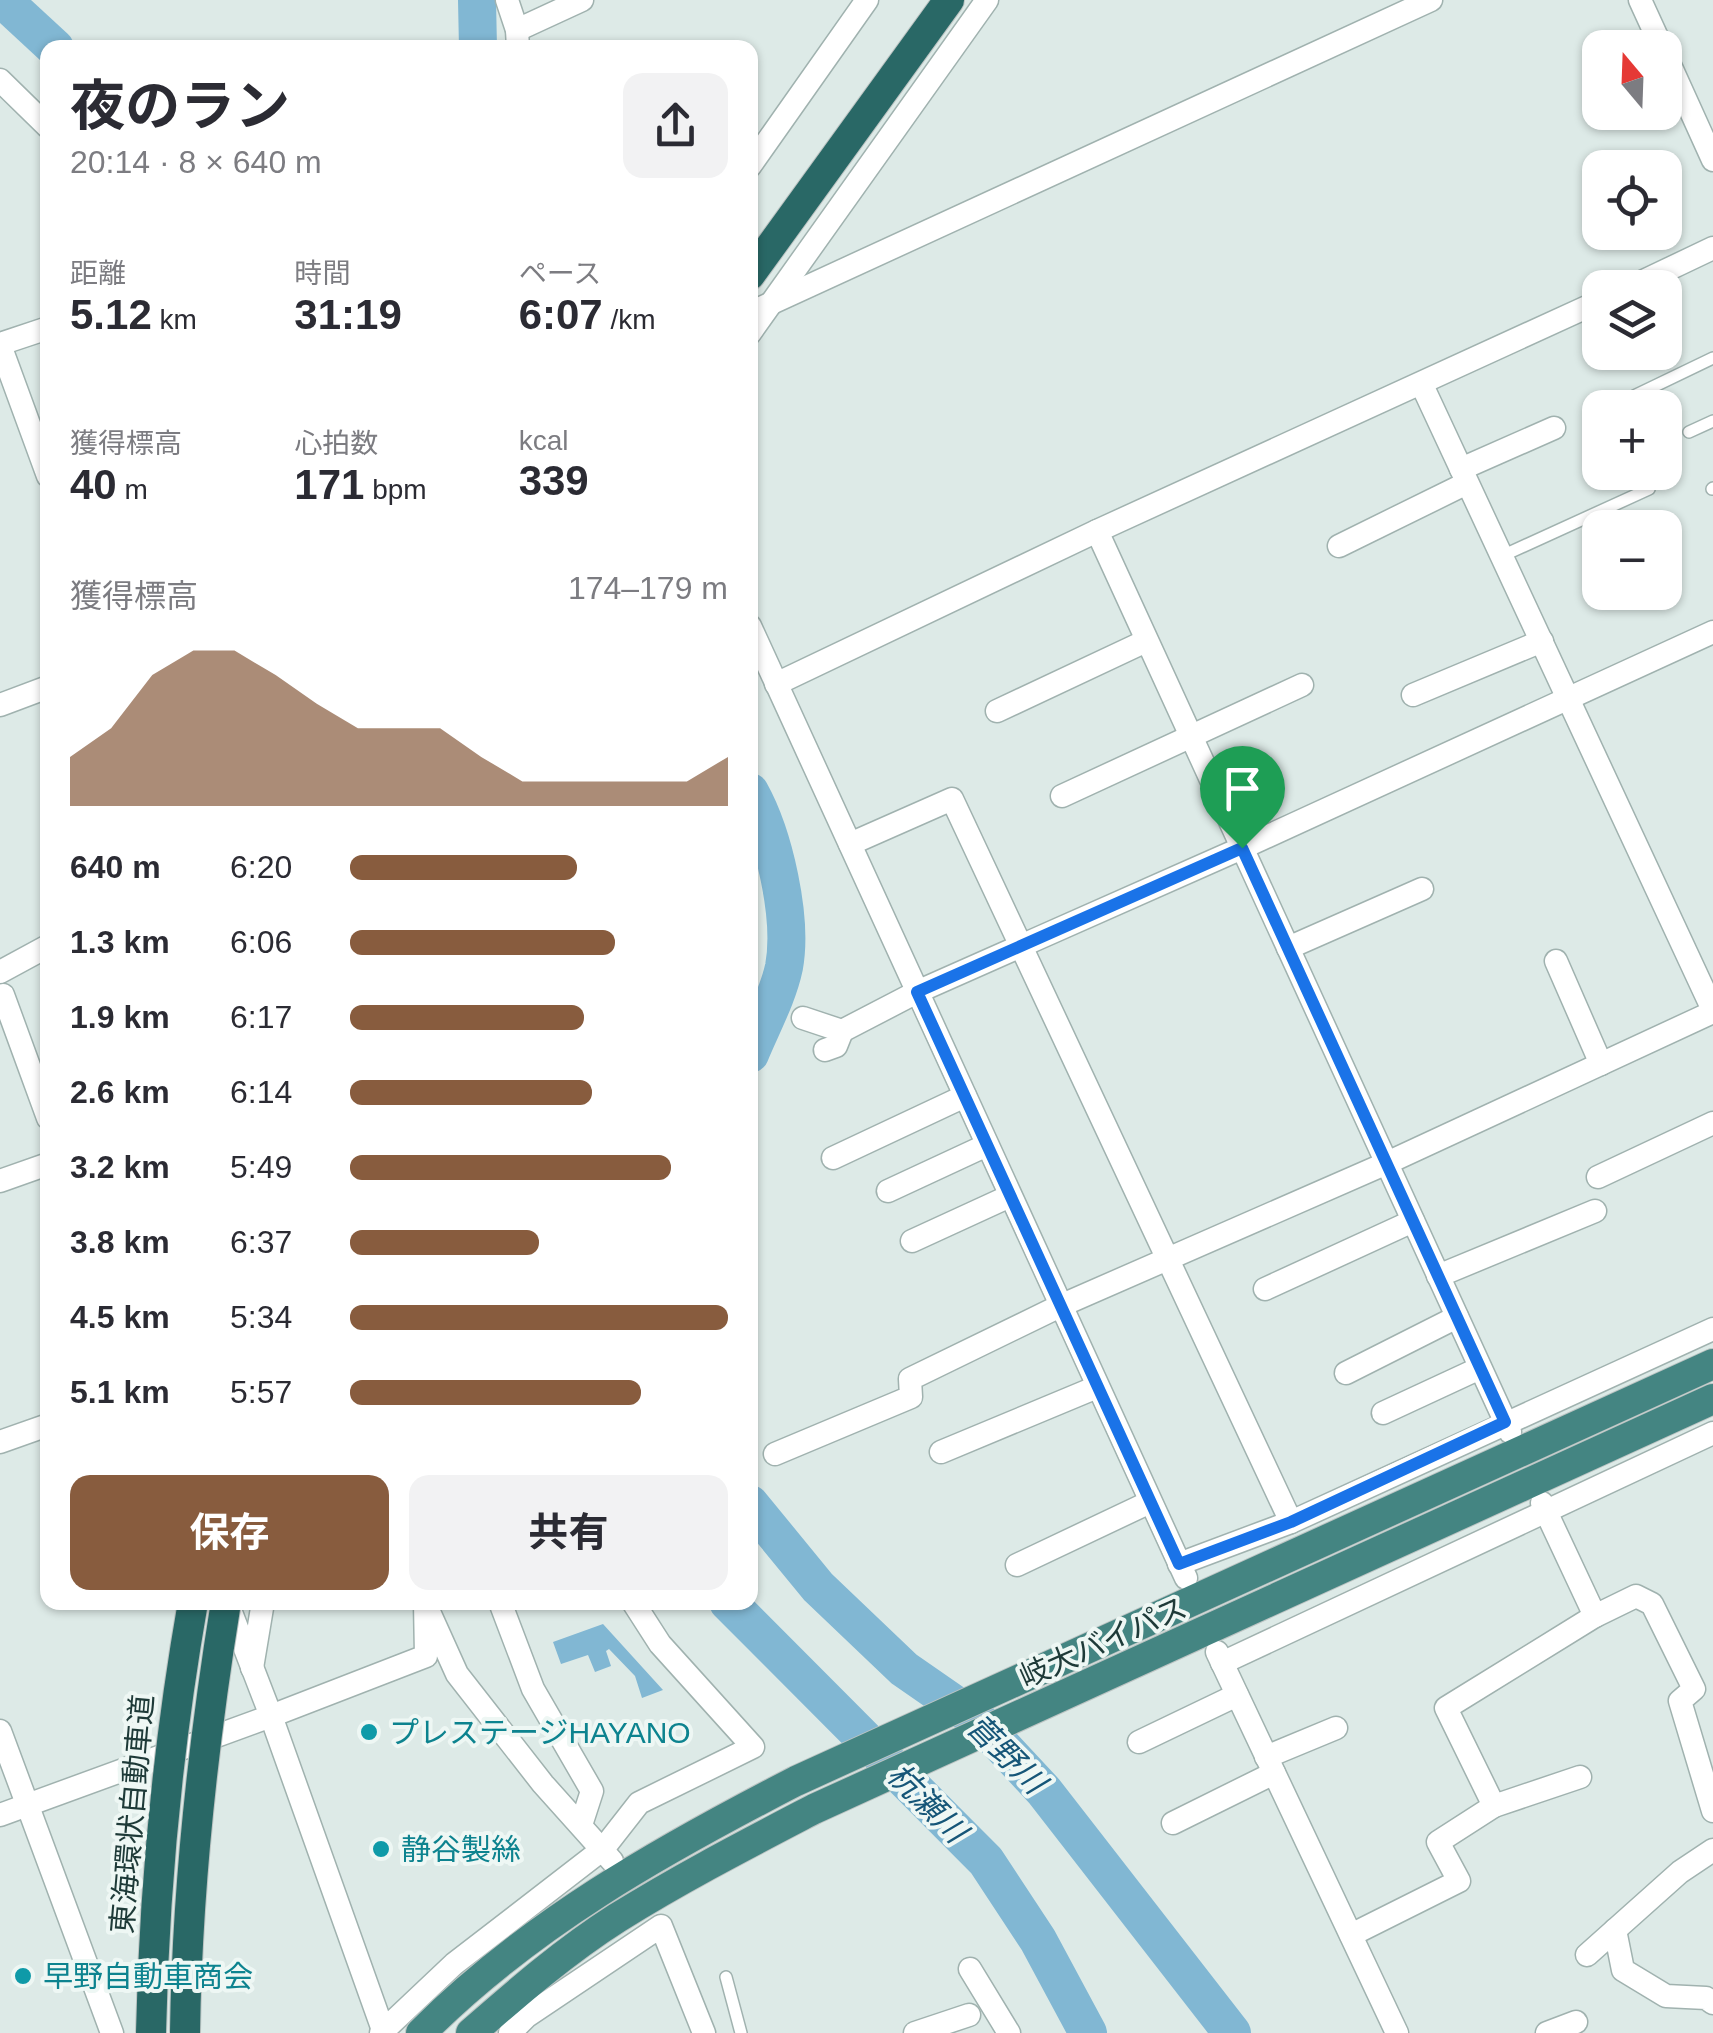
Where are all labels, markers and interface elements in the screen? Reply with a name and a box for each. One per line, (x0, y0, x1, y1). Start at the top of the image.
north arrow (1582, 30, 1682, 130)
map controls (1582, 30, 1682, 610)
button: share (623, 73, 728, 178)
text: 夜のラン (70, 75, 290, 137)
text: 20:14 · 8 × 640 m (70, 144, 322, 180)
button: locate (1582, 150, 1682, 250)
text: 距離 (70, 258, 126, 289)
text: 時間 (294, 258, 350, 289)
text: ペース (519, 258, 601, 289)
button: layers (1582, 270, 1682, 370)
text: 5.12 (70, 291, 152, 338)
text: 31:19 (294, 291, 402, 338)
text: 6:07 (519, 291, 603, 338)
text: km (152, 304, 197, 335)
text: /km (603, 304, 656, 335)
button: + (1582, 390, 1682, 490)
text: kcal (519, 425, 568, 456)
text: 獲得標高 (70, 428, 182, 459)
text: 心拍数 (294, 428, 378, 459)
text: 339 (519, 457, 589, 504)
text: 40 (70, 461, 117, 508)
text: 171 (294, 461, 364, 508)
text: m (117, 474, 148, 505)
text: bpm (364, 474, 427, 505)
button: − (1582, 510, 1682, 610)
text: 174–179 m (568, 570, 728, 606)
text: 獲得標高 (70, 578, 198, 614)
pin (1200, 746, 1285, 849)
icon: arrive (1215, 761, 1270, 816)
text: 640 m (70, 849, 161, 885)
text: 6:20 (230, 849, 292, 885)
text: 1.3 km (70, 924, 170, 960)
text: 6:06 (230, 924, 292, 960)
text: 1.9 km (70, 999, 170, 1035)
text: 6:17 (230, 999, 292, 1035)
text: 2.6 km (70, 1074, 170, 1110)
text: 6:14 (230, 1074, 292, 1110)
text: 3.2 km (70, 1149, 170, 1185)
text: 5:49 (230, 1149, 292, 1185)
text: 3.8 km (70, 1224, 170, 1260)
text: 6:37 (230, 1224, 292, 1260)
text: 4.5 km (70, 1299, 170, 1335)
text: 5:34 (230, 1299, 292, 1335)
text: 5.1 km (70, 1374, 170, 1410)
text: 5:57 (230, 1374, 292, 1410)
button: 保存 (70, 1475, 389, 1590)
button: 共有 (409, 1475, 728, 1590)
street label: 岐大バイパス (1014, 1590, 1192, 1694)
street label: 東海環状自動車道 (105, 1693, 159, 1935)
water label: 菅野川 (959, 1707, 1055, 1803)
place label: プレステージHAYANO (389, 1716, 691, 1749)
marker: プレステージHAYANO (358, 1721, 380, 1743)
water label: 杭瀬川 (880, 1756, 976, 1852)
place label: 静谷製絲 (401, 1833, 521, 1866)
marker: 静谷製絲 (370, 1838, 392, 1860)
place label: 早野自動車商会 (43, 1960, 253, 1993)
marker: 早野自動車商会 (12, 1965, 34, 1987)

